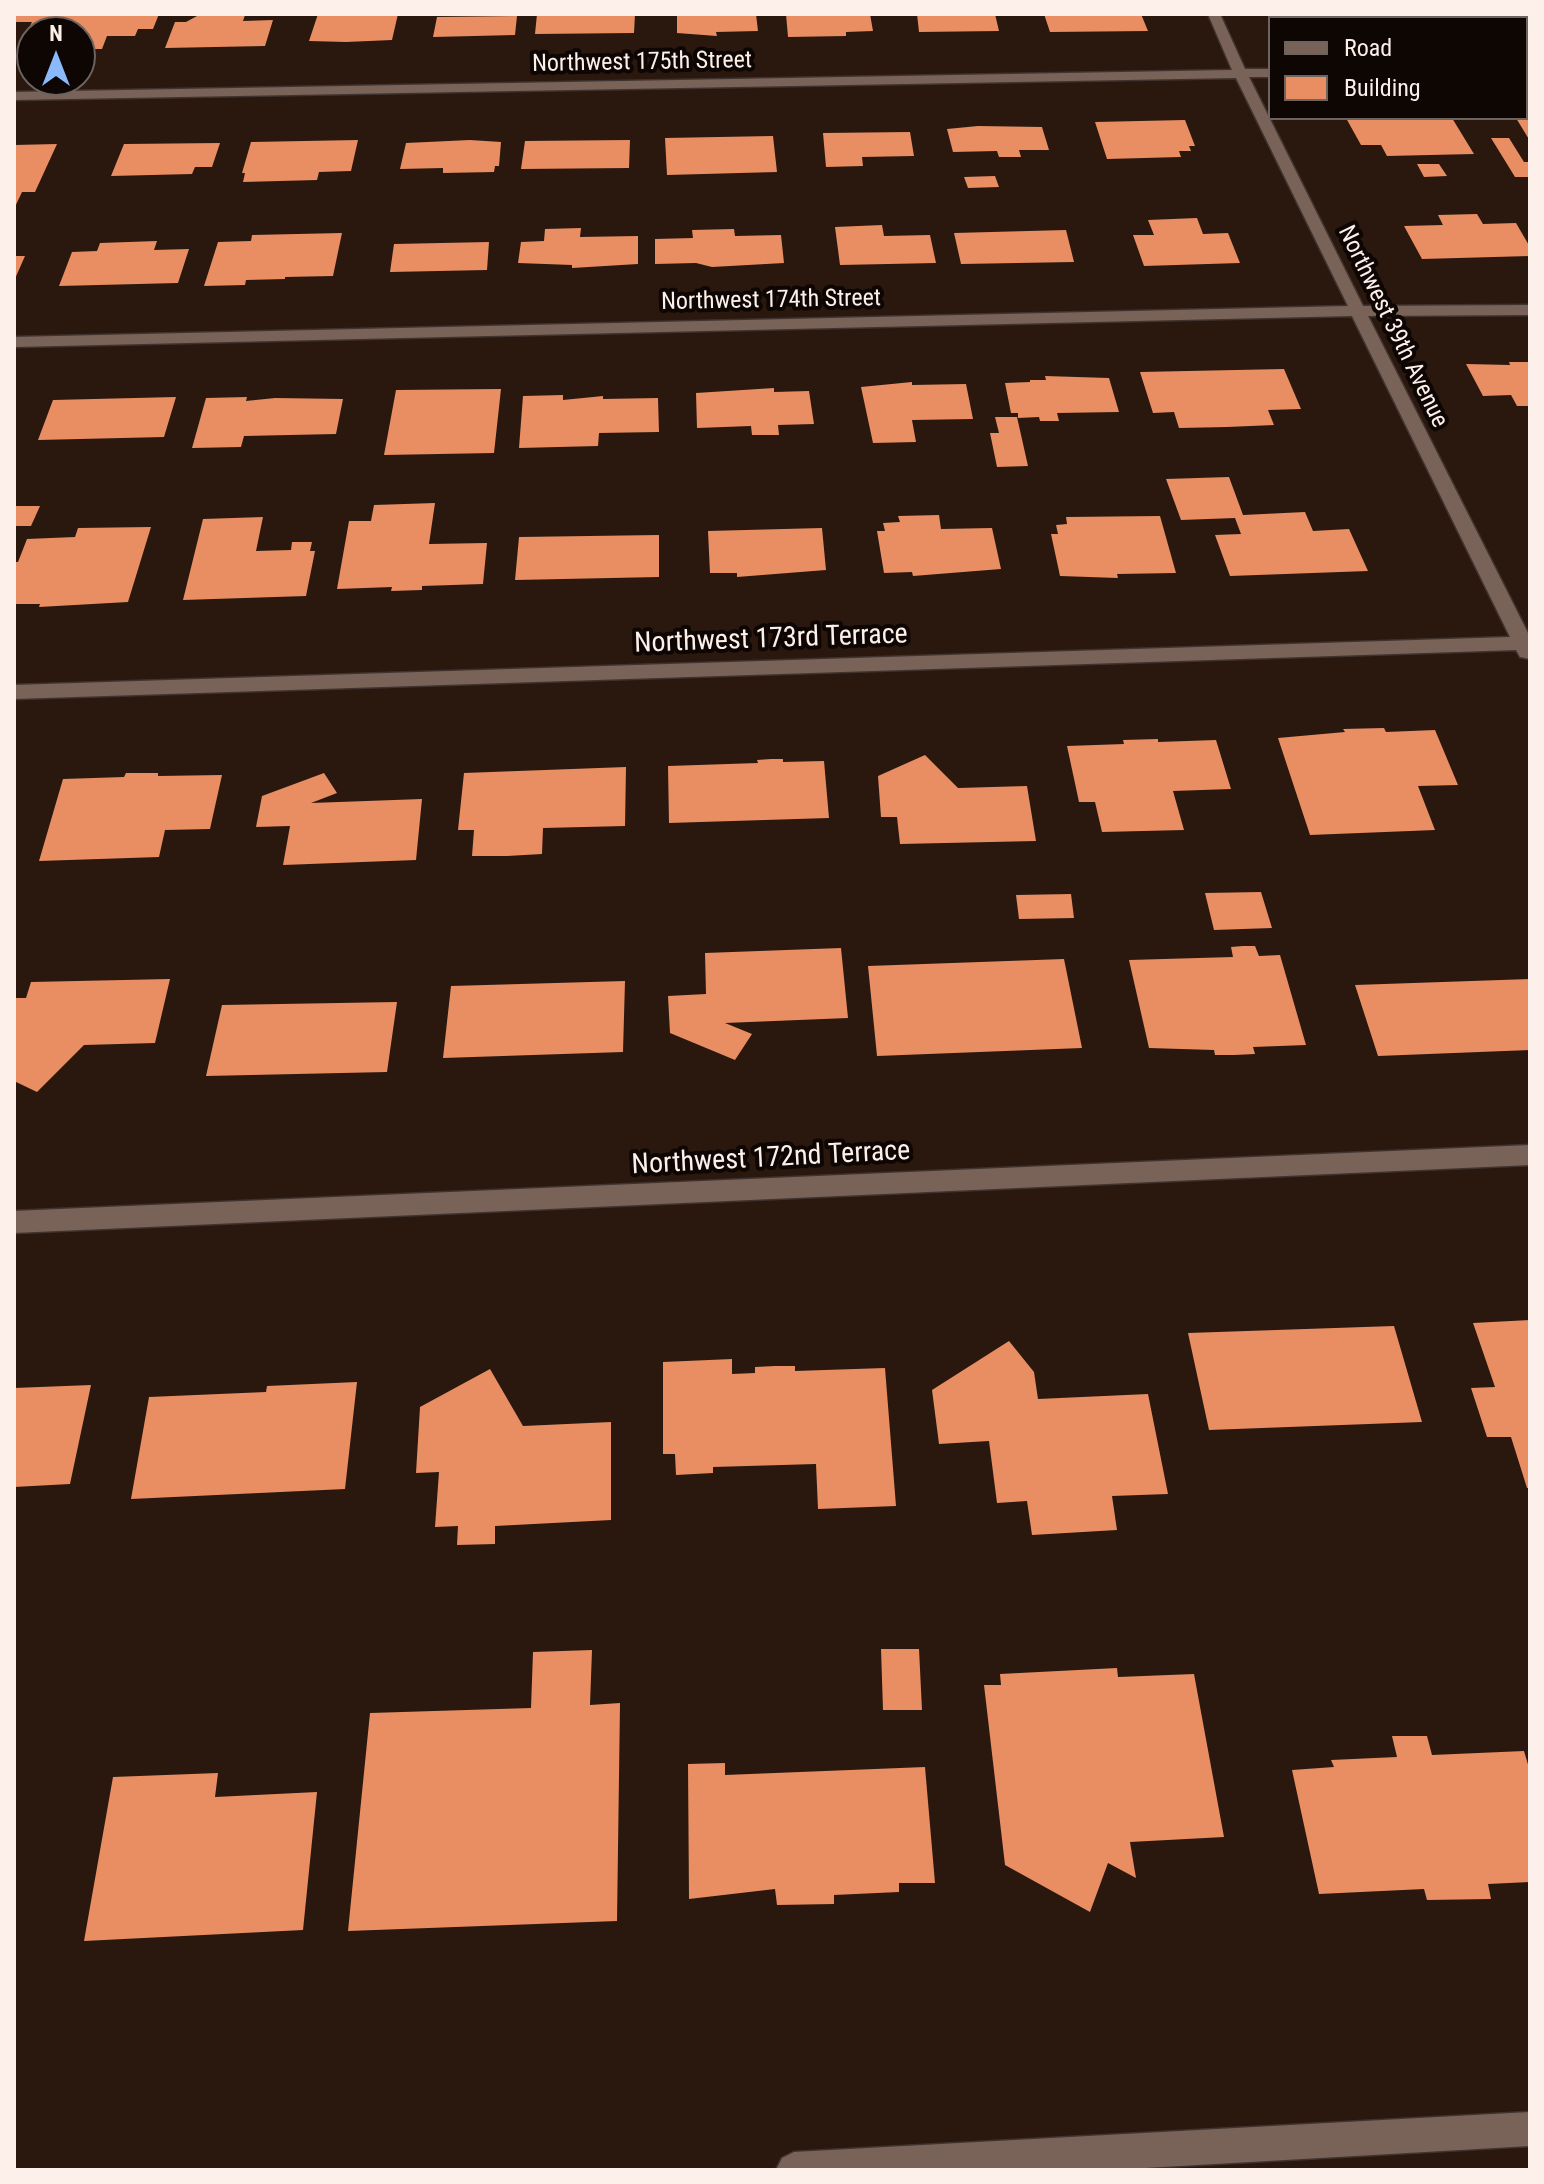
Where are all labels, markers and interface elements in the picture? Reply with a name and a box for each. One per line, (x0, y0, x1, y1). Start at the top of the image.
north arrow (16, 16, 96, 96)
legend (1268, 16, 1528, 120)
text: N (49, 21, 63, 46)
text: Road (1344, 34, 1392, 62)
street label: Northwest 175th Street (532, 47, 752, 79)
text: Building (1344, 74, 1421, 102)
street label: Northwest 39th Avenue (1331, 221, 1453, 433)
street label: Northwest 174th Street (661, 285, 881, 317)
street label: Northwest 173rd Terrace (634, 618, 908, 662)
street label: Northwest 172nd Terrace (631, 1135, 911, 1183)

